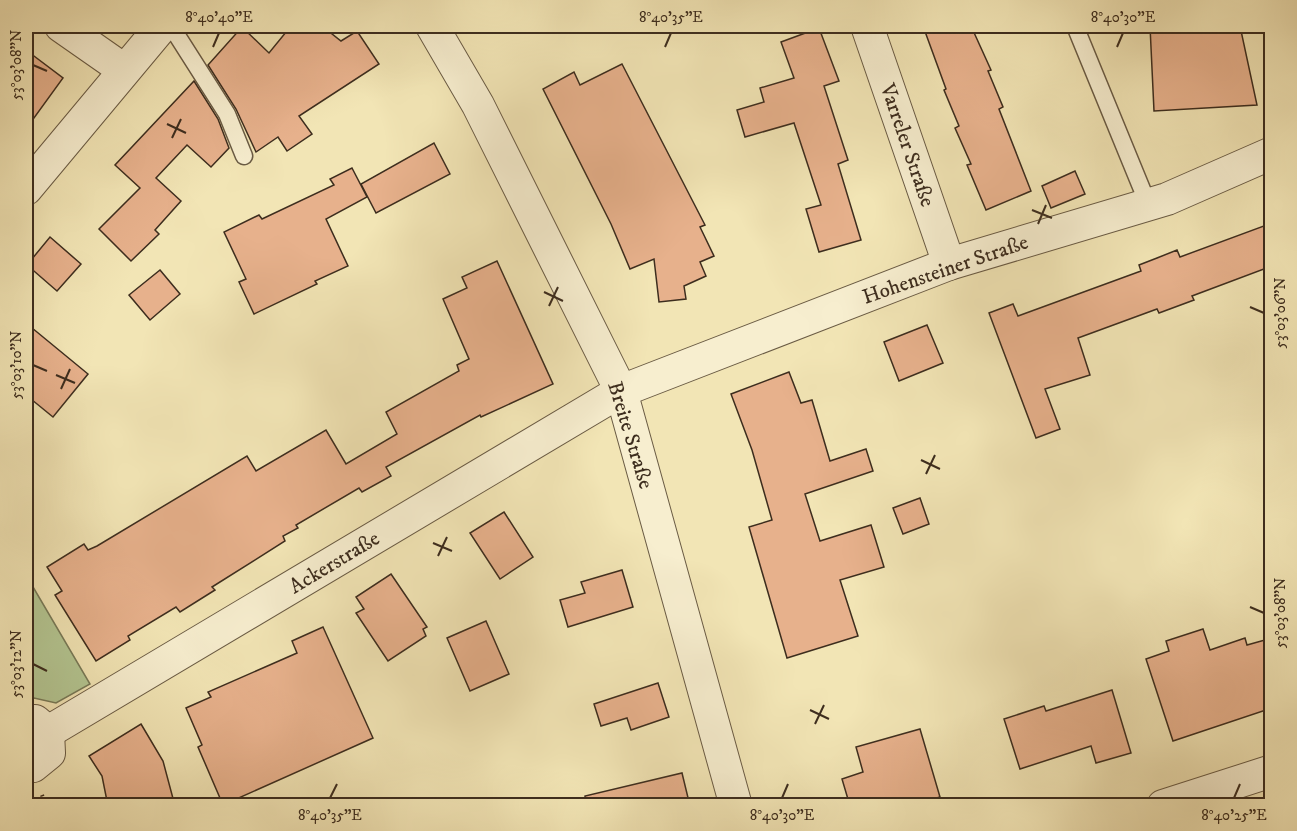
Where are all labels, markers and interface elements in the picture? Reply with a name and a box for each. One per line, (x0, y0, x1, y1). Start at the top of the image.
text: 8°40'40"E (185, 8, 253, 27)
text: 8°40'35"E (639, 8, 703, 27)
text: 8°40'30"E (1091, 8, 1156, 27)
text: 53°03'08"N (7, 30, 26, 100)
street label: Varreler Straße (874, 79, 940, 211)
street label: Hohensteiner Straße (859, 229, 1032, 311)
text: 53°03'06"N (1271, 278, 1290, 349)
text: 53°03'10"N (7, 331, 26, 399)
street label: Breite Straße (601, 379, 659, 492)
street label: Ackerstraße (285, 526, 385, 600)
text: 53°03'08"N (1271, 578, 1290, 648)
text: 53°03'12"N (7, 630, 26, 698)
text: 8°40'35"E (298, 806, 362, 825)
text: 8°40'30"E (750, 806, 815, 825)
text: 8°40'25"E (1201, 806, 1267, 825)

